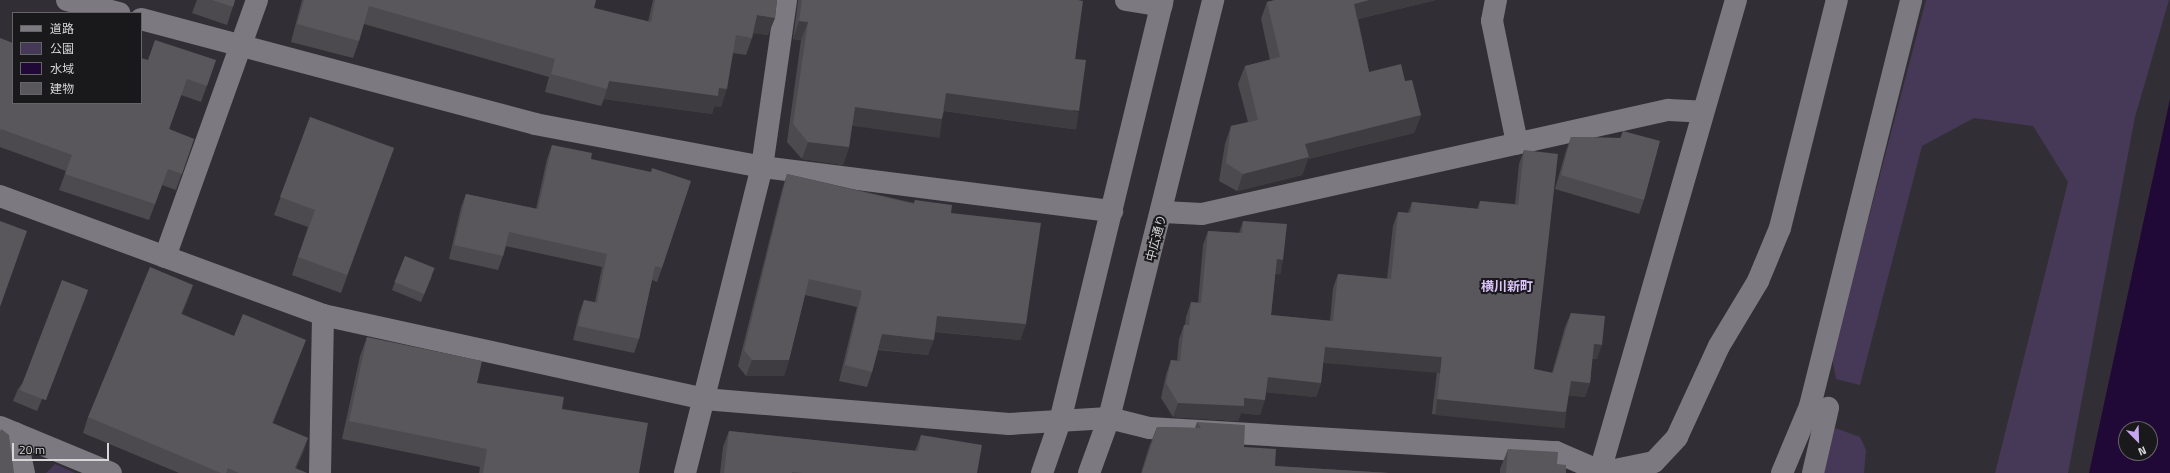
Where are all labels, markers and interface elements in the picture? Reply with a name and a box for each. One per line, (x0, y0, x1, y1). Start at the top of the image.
legend (12, 12, 142, 104)
text: 道路 (50, 19, 74, 38)
text: 公園 (50, 39, 74, 58)
text: 水域 (50, 59, 74, 78)
text: 建物 (50, 79, 74, 98)
street label: 中広通り (1143, 213, 1169, 263)
district label: 横川新町 (1481, 278, 1533, 294)
north arrow (2118, 421, 2158, 461)
scale bar (14, 435, 111, 461)
text: 20 m (19, 440, 45, 459)
text: N (2136, 442, 2149, 460)

